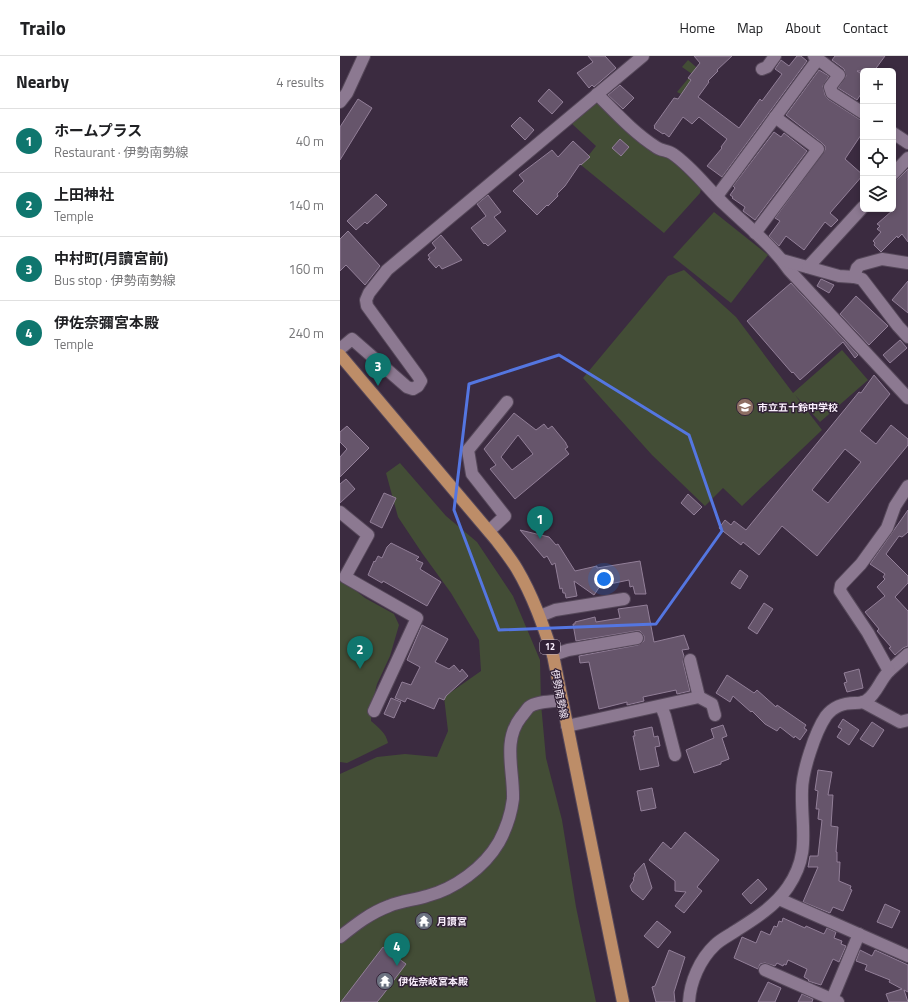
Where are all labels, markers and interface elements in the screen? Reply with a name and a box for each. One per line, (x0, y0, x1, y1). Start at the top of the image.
text: Trailo (20, 13, 66, 42)
text: Home (680, 17, 715, 38)
text: Map (737, 17, 763, 38)
text: About (785, 17, 821, 38)
text: Contact (843, 17, 888, 38)
map controls (860, 68, 896, 212)
button: + (860, 68, 896, 104)
text: Nearby (16, 69, 69, 95)
text: 4 results (276, 72, 324, 92)
button: − (860, 104, 896, 140)
text: ホームプラス (54, 119, 142, 142)
text: 1 (25, 131, 33, 151)
text: 40 m (296, 131, 324, 151)
button: locate (860, 140, 896, 176)
text: Restaurant · 伊勢南勢線 (54, 142, 189, 162)
button: layers (860, 176, 896, 212)
text: 上田神社 (54, 183, 114, 206)
text: 2 (25, 195, 33, 215)
text: 140 m (288, 195, 324, 215)
text: Temple (54, 206, 94, 226)
text: 中村町(月讀宮前) (54, 247, 168, 270)
text: 3 (25, 259, 33, 279)
text: 160 m (288, 259, 324, 279)
text: Bus stop · 伊勢南勢線 (54, 270, 176, 290)
text: 伊佐奈彌宮本殿 (54, 311, 159, 334)
text: 4 (25, 323, 33, 343)
text: 240 m (288, 323, 324, 343)
text: Temple (54, 334, 94, 354)
pin: 3 (365, 353, 391, 386)
school or university icon: 市立五十鈴中学校 (735, 397, 755, 417)
place label: 市立五十鈴中学校 (758, 400, 838, 415)
pin: 1 (527, 506, 553, 539)
your location (594, 569, 614, 589)
pin: 2 (347, 636, 373, 669)
road number: 12 (540, 640, 560, 654)
street label: 伊勢南勢線 (547, 668, 572, 720)
temple icon: 月讀宮 (414, 911, 434, 931)
place label: 月讀宮 (437, 914, 467, 929)
pin: 4 (384, 933, 410, 966)
temple icon: 伊佐奈岐宮本殿 (375, 971, 395, 991)
place label: 伊佐奈岐宮本殿 (398, 974, 468, 989)

